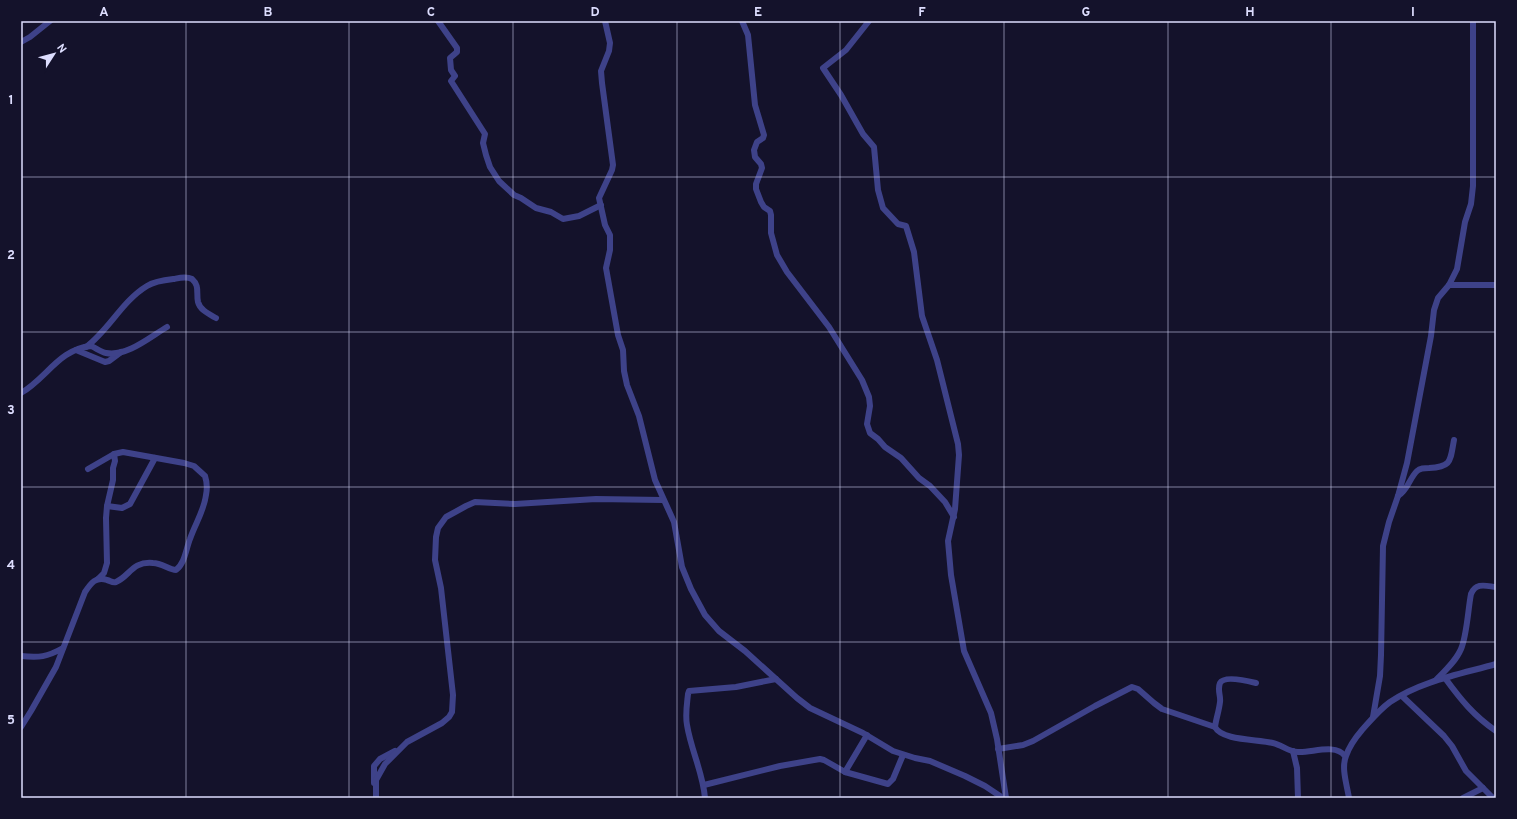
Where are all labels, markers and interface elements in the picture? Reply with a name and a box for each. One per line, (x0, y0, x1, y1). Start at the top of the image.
text: A (99, 5, 109, 21)
text: B (264, 5, 273, 21)
text: C (427, 5, 435, 21)
text: D (590, 5, 600, 21)
text: E (754, 5, 762, 21)
text: F (918, 5, 926, 21)
text: G (1082, 5, 1091, 21)
text: H (1245, 5, 1255, 21)
text: I (1411, 5, 1415, 21)
north arrow (34, 34, 74, 74)
text: N (53, 41, 69, 56)
text: 1 (8, 93, 14, 109)
text: 2 (7, 248, 15, 264)
text: 3 (7, 403, 15, 419)
text: 4 (7, 558, 15, 574)
text: 5 (7, 713, 15, 729)

